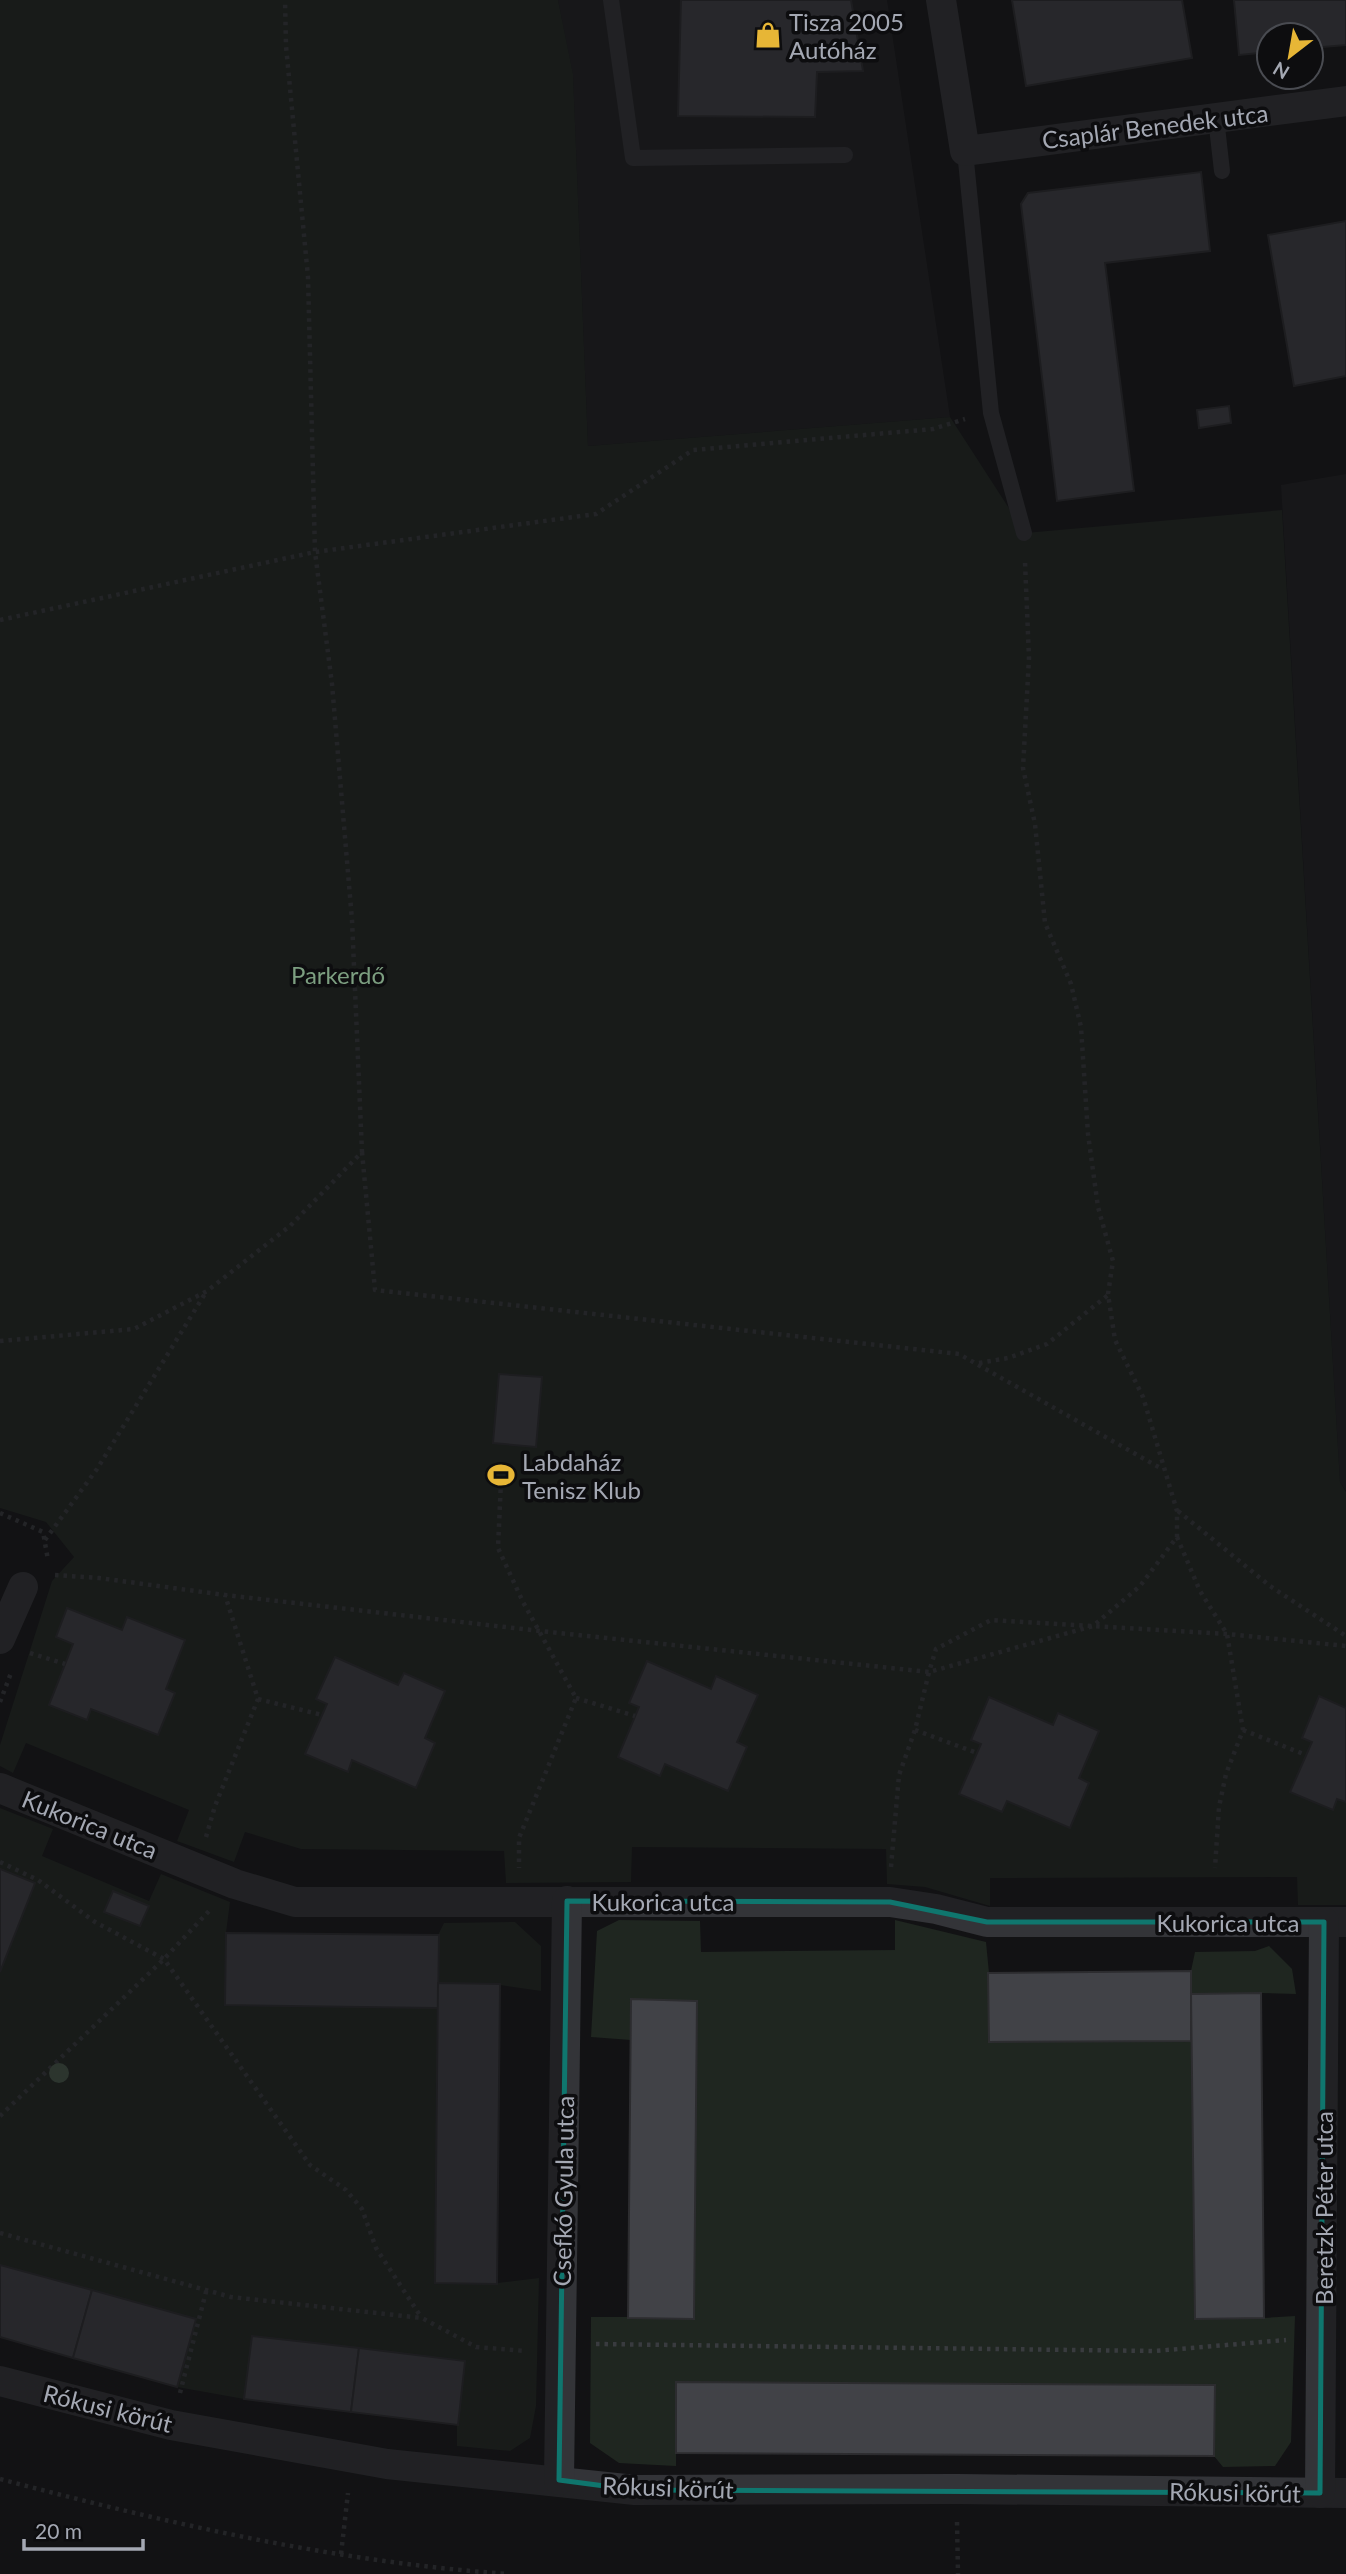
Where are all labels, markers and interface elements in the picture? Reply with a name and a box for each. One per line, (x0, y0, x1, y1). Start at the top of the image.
place label: Tisza 2005 Autóház (789, 7, 904, 64)
shop icon: Tisza 2005 Autóház (753, 20, 783, 50)
north arrow (1255, 21, 1325, 91)
text: N (1269, 57, 1293, 85)
street label: Csaplár Benedek utca (1040, 98, 1270, 154)
park label: Parkerdő (291, 960, 385, 989)
place label: Labdaház Tenisz Klub (522, 1447, 641, 1504)
sports icon: Labdaház Tenisz Klub (486, 1460, 516, 1490)
street label: Kukorica utca (18, 1784, 162, 1864)
street label: Kukorica utca (591, 1887, 735, 1916)
street label: Kukorica utca (1156, 1908, 1300, 1937)
street label: Csefkó Gyula utca (547, 2095, 579, 2287)
street label: Beretzk Péter utca (1309, 2111, 1338, 2305)
street label: Rókusi körút (41, 2378, 176, 2438)
street label: Rókusi körút (602, 2470, 735, 2504)
street label: Rókusi körút (1169, 2476, 1301, 2508)
scale bar (24, 2508, 144, 2552)
text: 20 m (35, 2518, 82, 2543)

